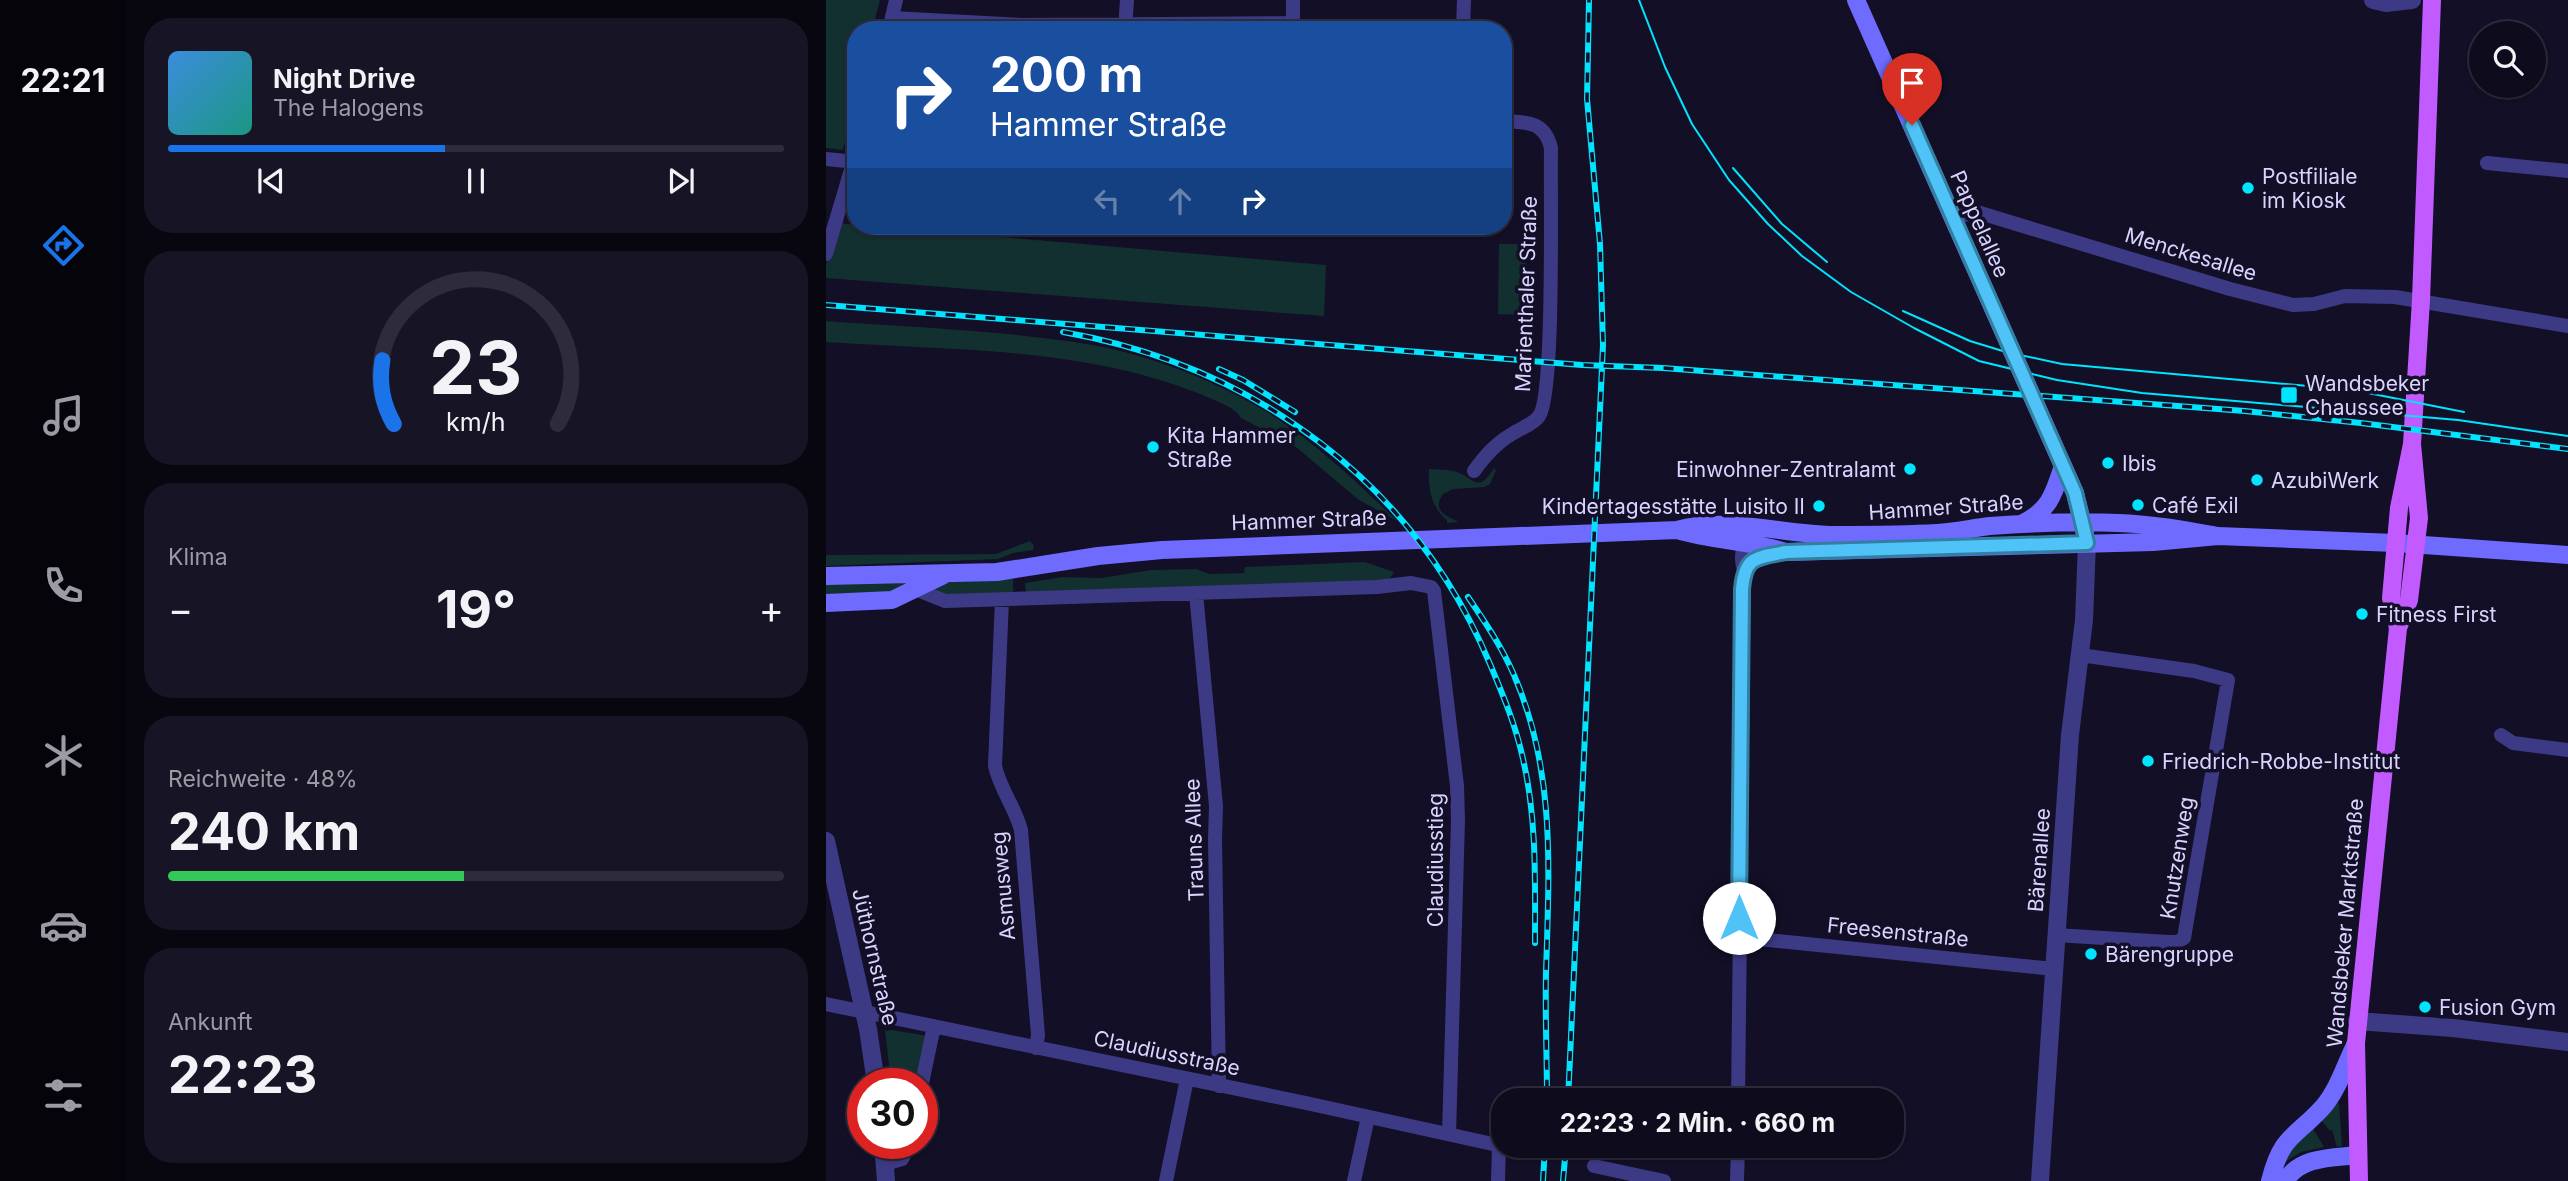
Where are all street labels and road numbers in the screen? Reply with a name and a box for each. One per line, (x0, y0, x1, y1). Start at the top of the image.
street label: Pappelallee (1945, 167, 2015, 281)
street label: Marienthaler Straße (1510, 196, 1542, 392)
street label: Menckesallee (2122, 222, 2260, 286)
street label: Hammer Straße (1868, 489, 2024, 525)
street label: Hammer Straße (1231, 505, 1387, 535)
street label: Trauns Allee (1179, 778, 1209, 902)
street label: Claudiusstieg (1423, 793, 1448, 927)
street label: Knutzenweg (2155, 795, 2199, 921)
street label: Wandsbeker Marktstraße (2322, 797, 2368, 1049)
street label: Bärenallee (2023, 807, 2055, 913)
street label: Asmusweg (986, 830, 1020, 942)
street label: Jüthornstraße (847, 886, 903, 1028)
street label: Freesenstraße (1826, 912, 1970, 952)
street label: Claudiusstraße (1092, 1025, 1242, 1081)

